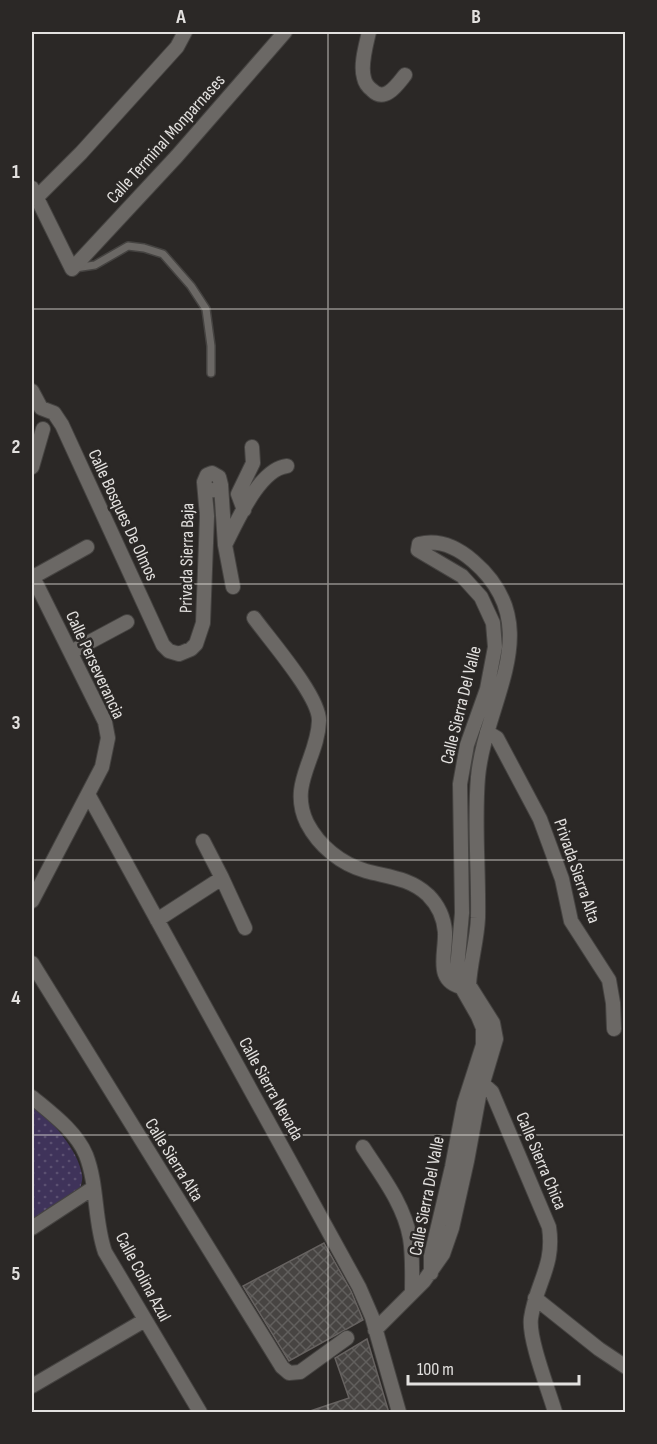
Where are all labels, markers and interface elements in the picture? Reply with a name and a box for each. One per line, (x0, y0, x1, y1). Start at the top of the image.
text: A (175, 5, 186, 29)
text: B (471, 5, 481, 29)
street label: Calle Terminal Monparnases (102, 70, 230, 208)
text: 1 (12, 160, 20, 184)
text: 2 (12, 435, 20, 459)
street label: Calle Bosques De Olmos (83, 446, 163, 584)
street label: Privada Sierra Baja (176, 503, 198, 613)
street label: Calle Perseverancia (61, 608, 129, 722)
street label: Calle Sierra Del Valle (436, 644, 486, 766)
text: 3 (12, 711, 21, 735)
street label: Privada Sierra Alta (549, 816, 605, 926)
text: 4 (11, 986, 21, 1010)
street label: Calle Sierra Nevada (234, 1034, 308, 1144)
street label: Calle Sierra Chica (511, 1109, 571, 1213)
street label: Calle Sierra Alta (140, 1115, 208, 1205)
street label: Calle Sierra Del Valle (405, 1135, 449, 1257)
street label: Calle Colina Azul (111, 1229, 175, 1325)
text: 5 (12, 1262, 21, 1286)
scale bar (408, 1348, 579, 1386)
text: 100 m (417, 1359, 454, 1380)

